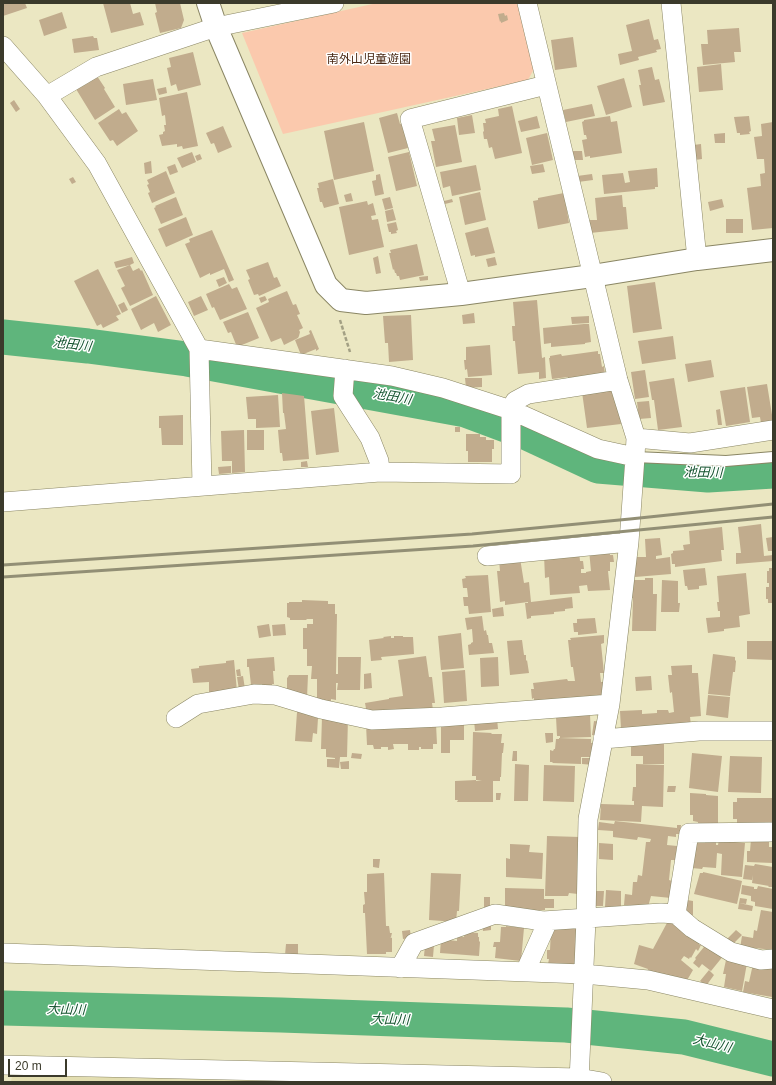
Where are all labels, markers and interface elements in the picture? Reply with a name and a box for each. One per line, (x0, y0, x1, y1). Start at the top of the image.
park label: 南外山児童遊園 (327, 53, 411, 67)
water label: 池田川 (52, 335, 92, 355)
water label: 池田川 (371, 386, 413, 408)
water label: 池田川 (683, 465, 723, 481)
water label: 大山川 (46, 1002, 86, 1018)
water label: 大山川 (370, 1012, 410, 1028)
water label: 大山川 (691, 1032, 733, 1056)
scale bar (10, 1051, 69, 1077)
text: 20 m (15, 1059, 42, 1073)

